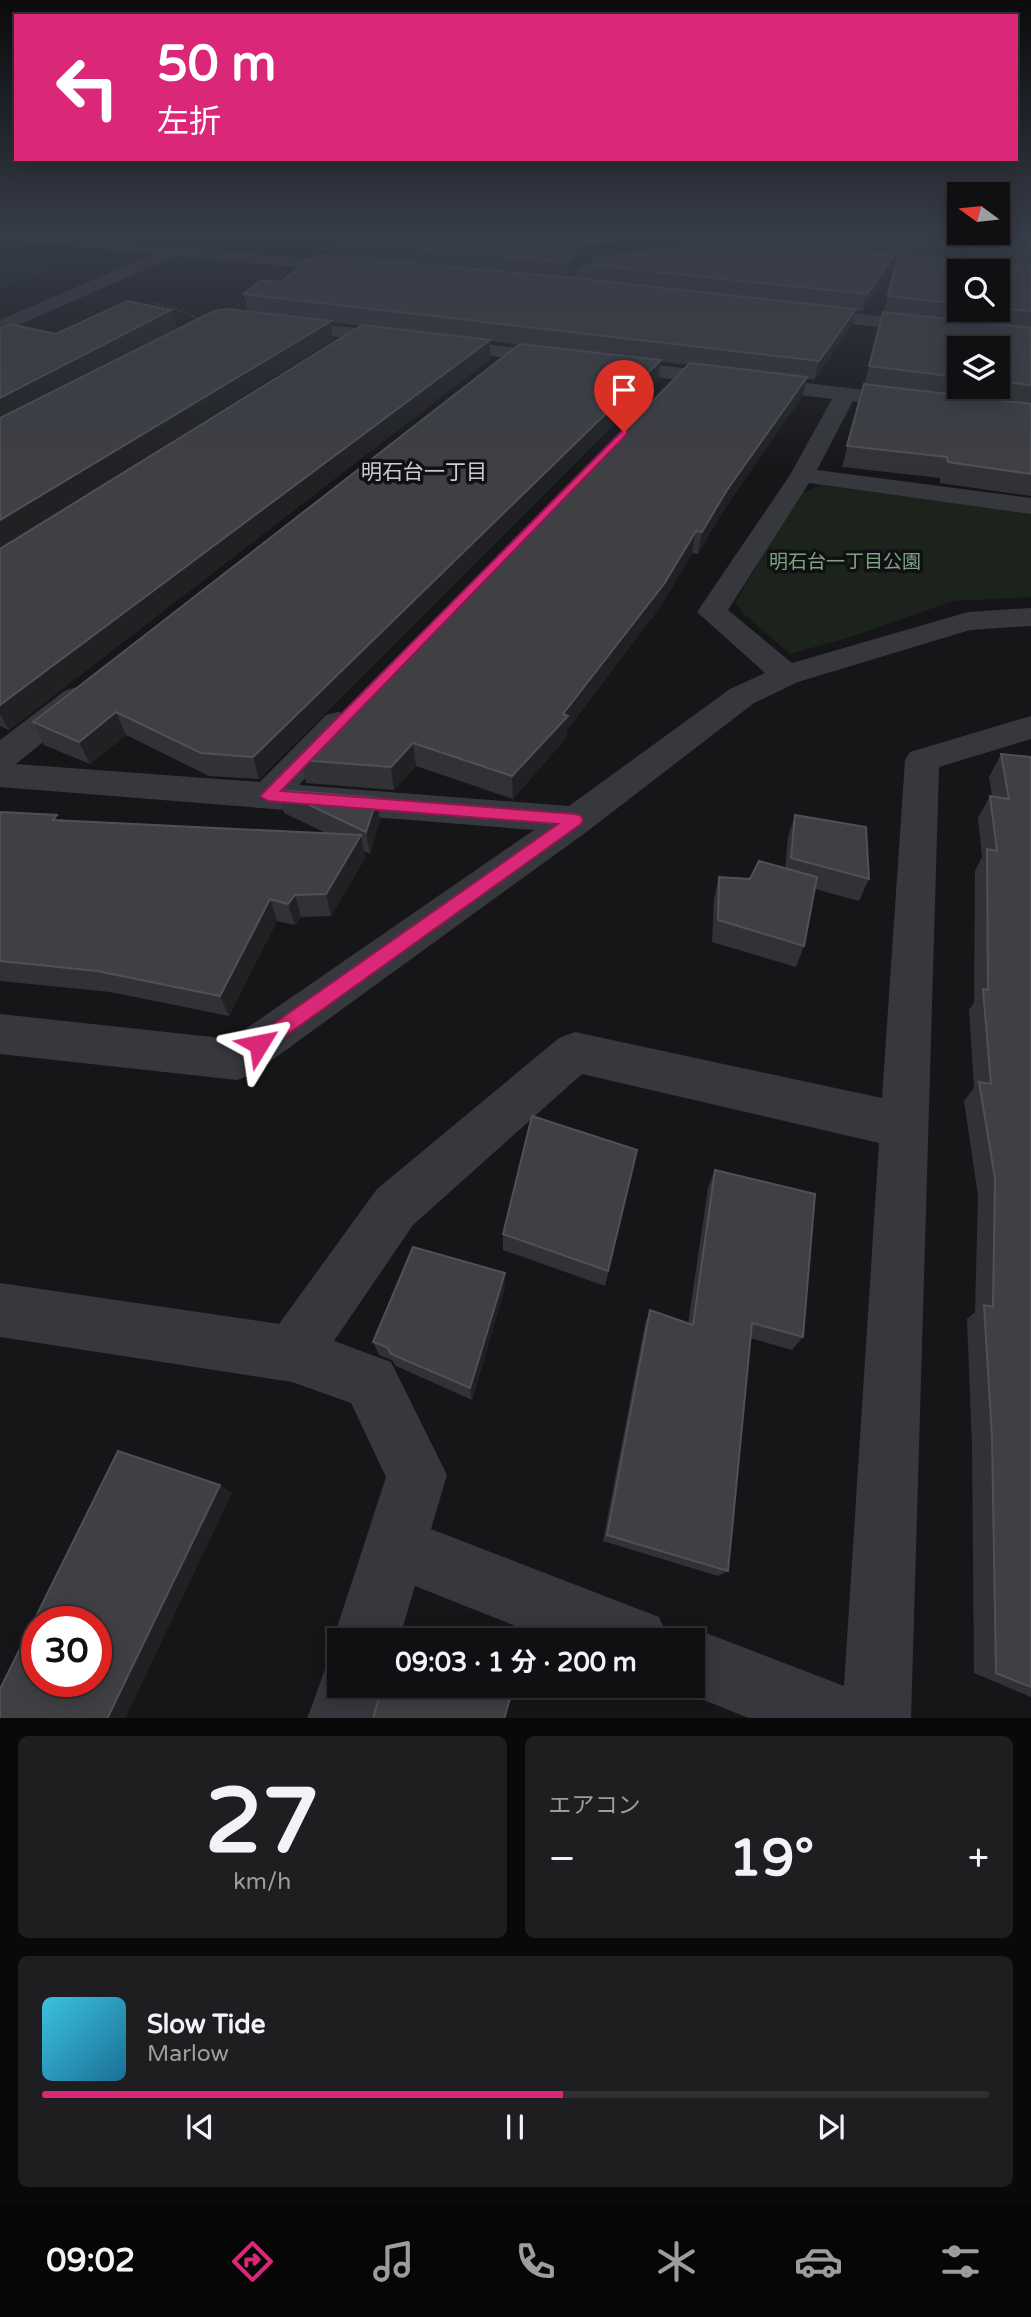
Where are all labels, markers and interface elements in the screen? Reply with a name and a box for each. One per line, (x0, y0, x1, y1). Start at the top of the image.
text: 50 m (157, 35, 276, 94)
icon: left (42, 42, 133, 133)
text: 左折 (157, 103, 221, 141)
north arrow (947, 182, 1010, 245)
map controls (947, 182, 1010, 399)
button: search (947, 259, 1010, 322)
button: layers (947, 336, 1010, 399)
pin (594, 360, 654, 432)
icon: arrive (605, 371, 643, 409)
district label: 明石台一丁目 (361, 460, 487, 485)
park label: 明石台一丁目公園 (769, 551, 921, 573)
position arrow (222, 1007, 296, 1081)
speed limit sign: 30 (21, 1606, 112, 1697)
text: 09:03 · 1 分 · 200 m (395, 1647, 637, 1678)
text: 27 (205, 1767, 319, 1877)
text: エアコン (549, 1792, 641, 1820)
text: 19° (729, 1827, 814, 1890)
text: − (549, 1836, 576, 1882)
text: + (968, 1836, 989, 1882)
text: km/h (233, 1868, 291, 1896)
text: Slow Tide (147, 2009, 265, 2040)
text: Marlow (147, 2040, 229, 2068)
icon: previous (181, 2108, 219, 2146)
icon: pause (496, 2108, 534, 2146)
icon: next (812, 2108, 850, 2146)
icon: directions (228, 2237, 277, 2286)
icon: music (369, 2237, 418, 2286)
icon: phone (511, 2237, 560, 2286)
icon: climate (652, 2237, 701, 2286)
icon: car (794, 2237, 843, 2286)
icon: filters (936, 2237, 985, 2286)
text: 09:02 (46, 2242, 135, 2280)

